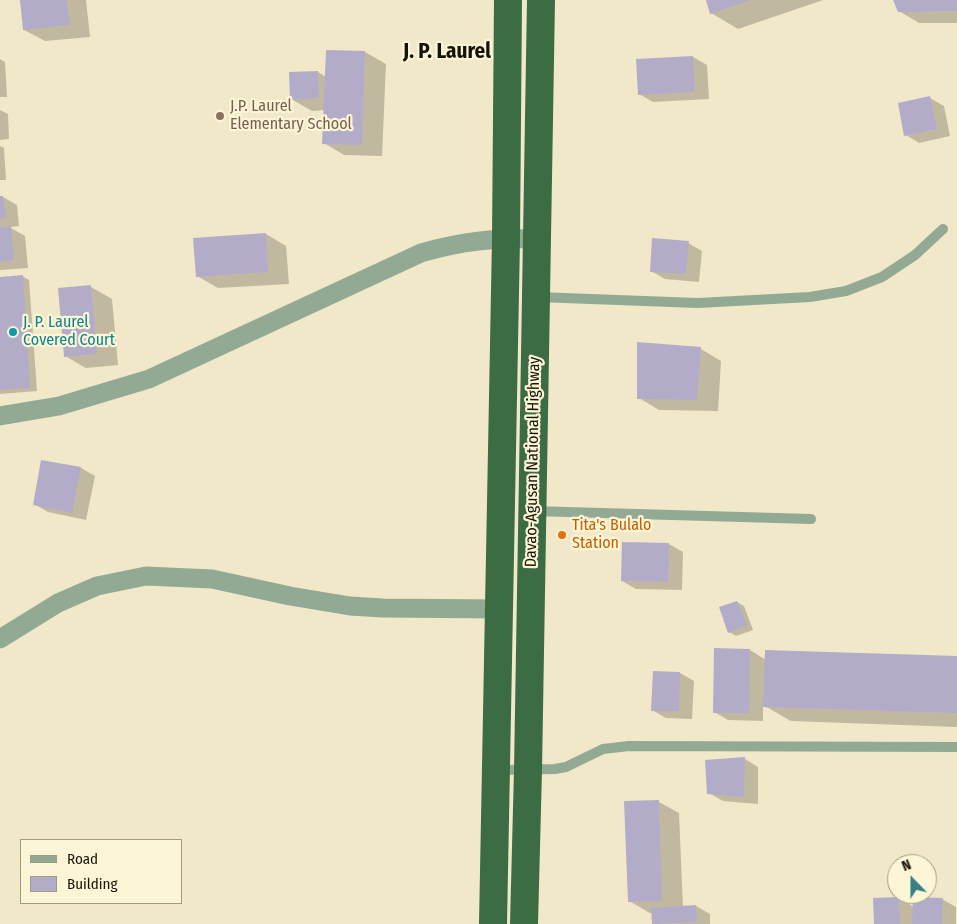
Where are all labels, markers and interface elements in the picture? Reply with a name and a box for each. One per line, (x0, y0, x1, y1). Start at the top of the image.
district label: J. P. Laurel (403, 39, 491, 65)
place label: J.P. Laurel Elementary School (230, 97, 352, 135)
marker: J.P. Laurel Elementary School (214, 110, 226, 122)
place label: J. P. Laurel Covered Court (23, 313, 115, 351)
marker: J. P. Laurel Covered Court (7, 326, 19, 338)
street label: Davao-Agusan National Highway (522, 357, 544, 567)
place label: Tita's Bulalo Station (572, 516, 651, 554)
marker: Tita's Bulalo Station (556, 529, 568, 541)
legend (20, 839, 182, 904)
text: Road (67, 850, 98, 868)
north arrow (887, 854, 937, 904)
text: N (899, 856, 914, 875)
text: Building (67, 875, 118, 893)

